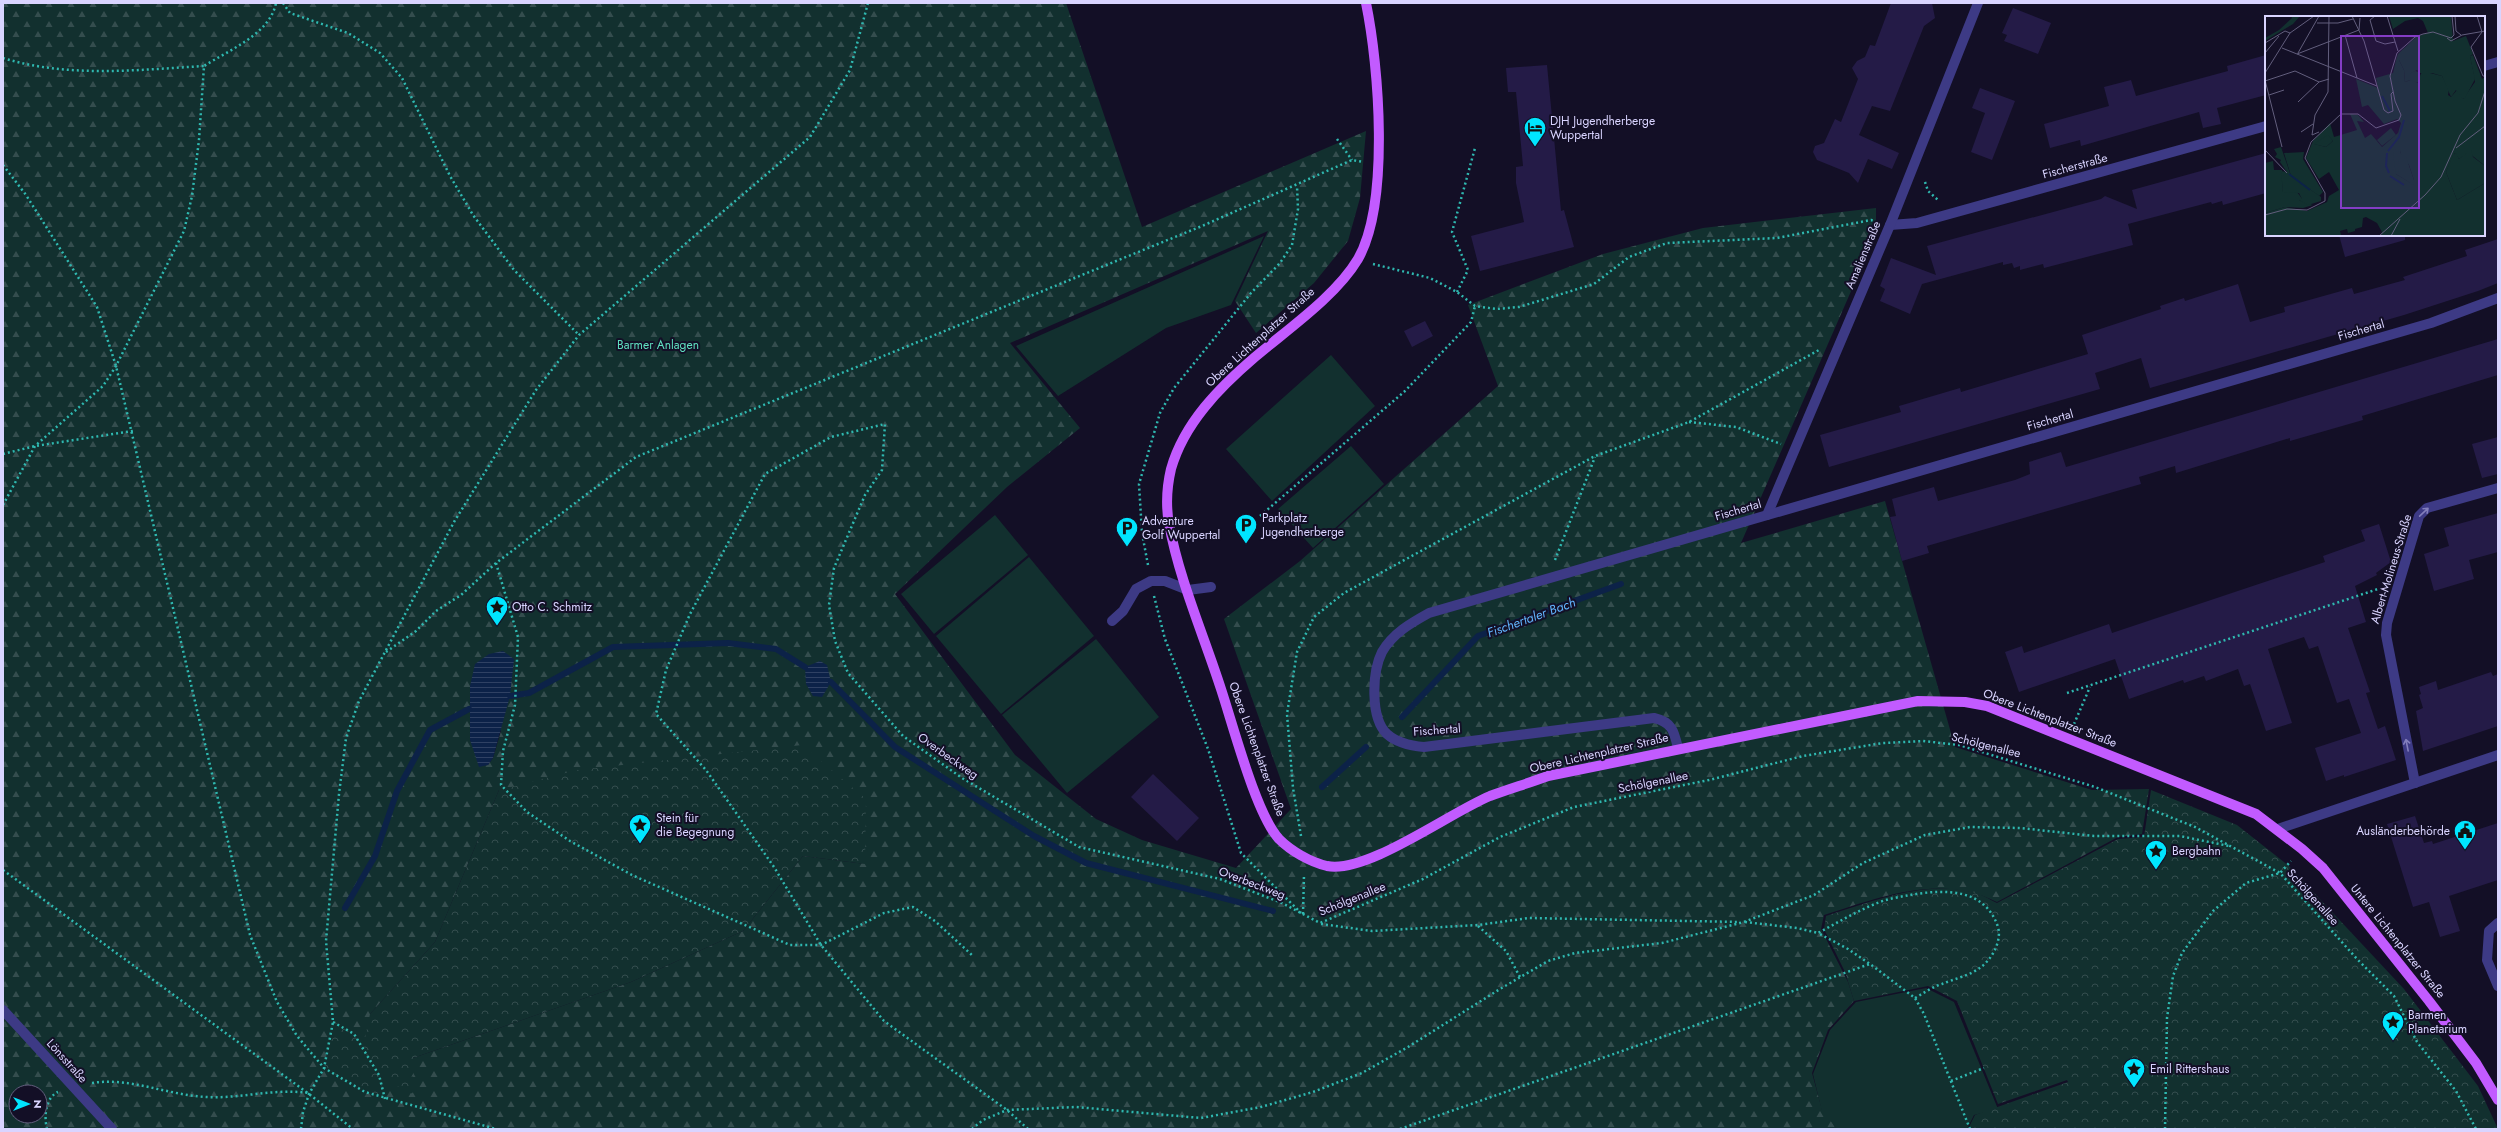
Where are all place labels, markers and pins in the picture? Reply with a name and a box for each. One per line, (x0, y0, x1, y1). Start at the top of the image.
place label: DJH Jugendherberge Wuppertal (1550, 112, 1655, 144)
hotel icon: DJH Jugendherberge Wuppertal (1522, 115, 1548, 148)
place label: Parkplatz Jugendherberge (1260, 509, 1344, 541)
place label: Adventure Golf Wuppertal (1142, 512, 1220, 544)
parking icon: Parkplatz Jugendherberge (1233, 512, 1259, 545)
parking icon: Adventure Golf Wuppertal (1114, 515, 1140, 548)
place icon: Otto C. Schmitz (484, 594, 510, 627)
place label: Otto C. Schmitz (512, 598, 593, 616)
place label: Stein für die Begegnung (656, 809, 734, 841)
place icon: Stein für die Begegnung (627, 812, 653, 845)
public building icon: Ausländerbehörde (2452, 818, 2478, 851)
place label: Ausländerbehörde (2356, 822, 2450, 840)
place icon: Bergbahn (2143, 838, 2169, 871)
place label: Bergbahn (2172, 842, 2221, 860)
place label: Barmen Planetarium (2408, 1006, 2467, 1038)
place icon: Barmen Planetarium (2380, 1009, 2406, 1042)
place icon: Emil Rittershaus (2121, 1056, 2147, 1089)
place label: Emil Rittershaus (2150, 1060, 2230, 1078)

